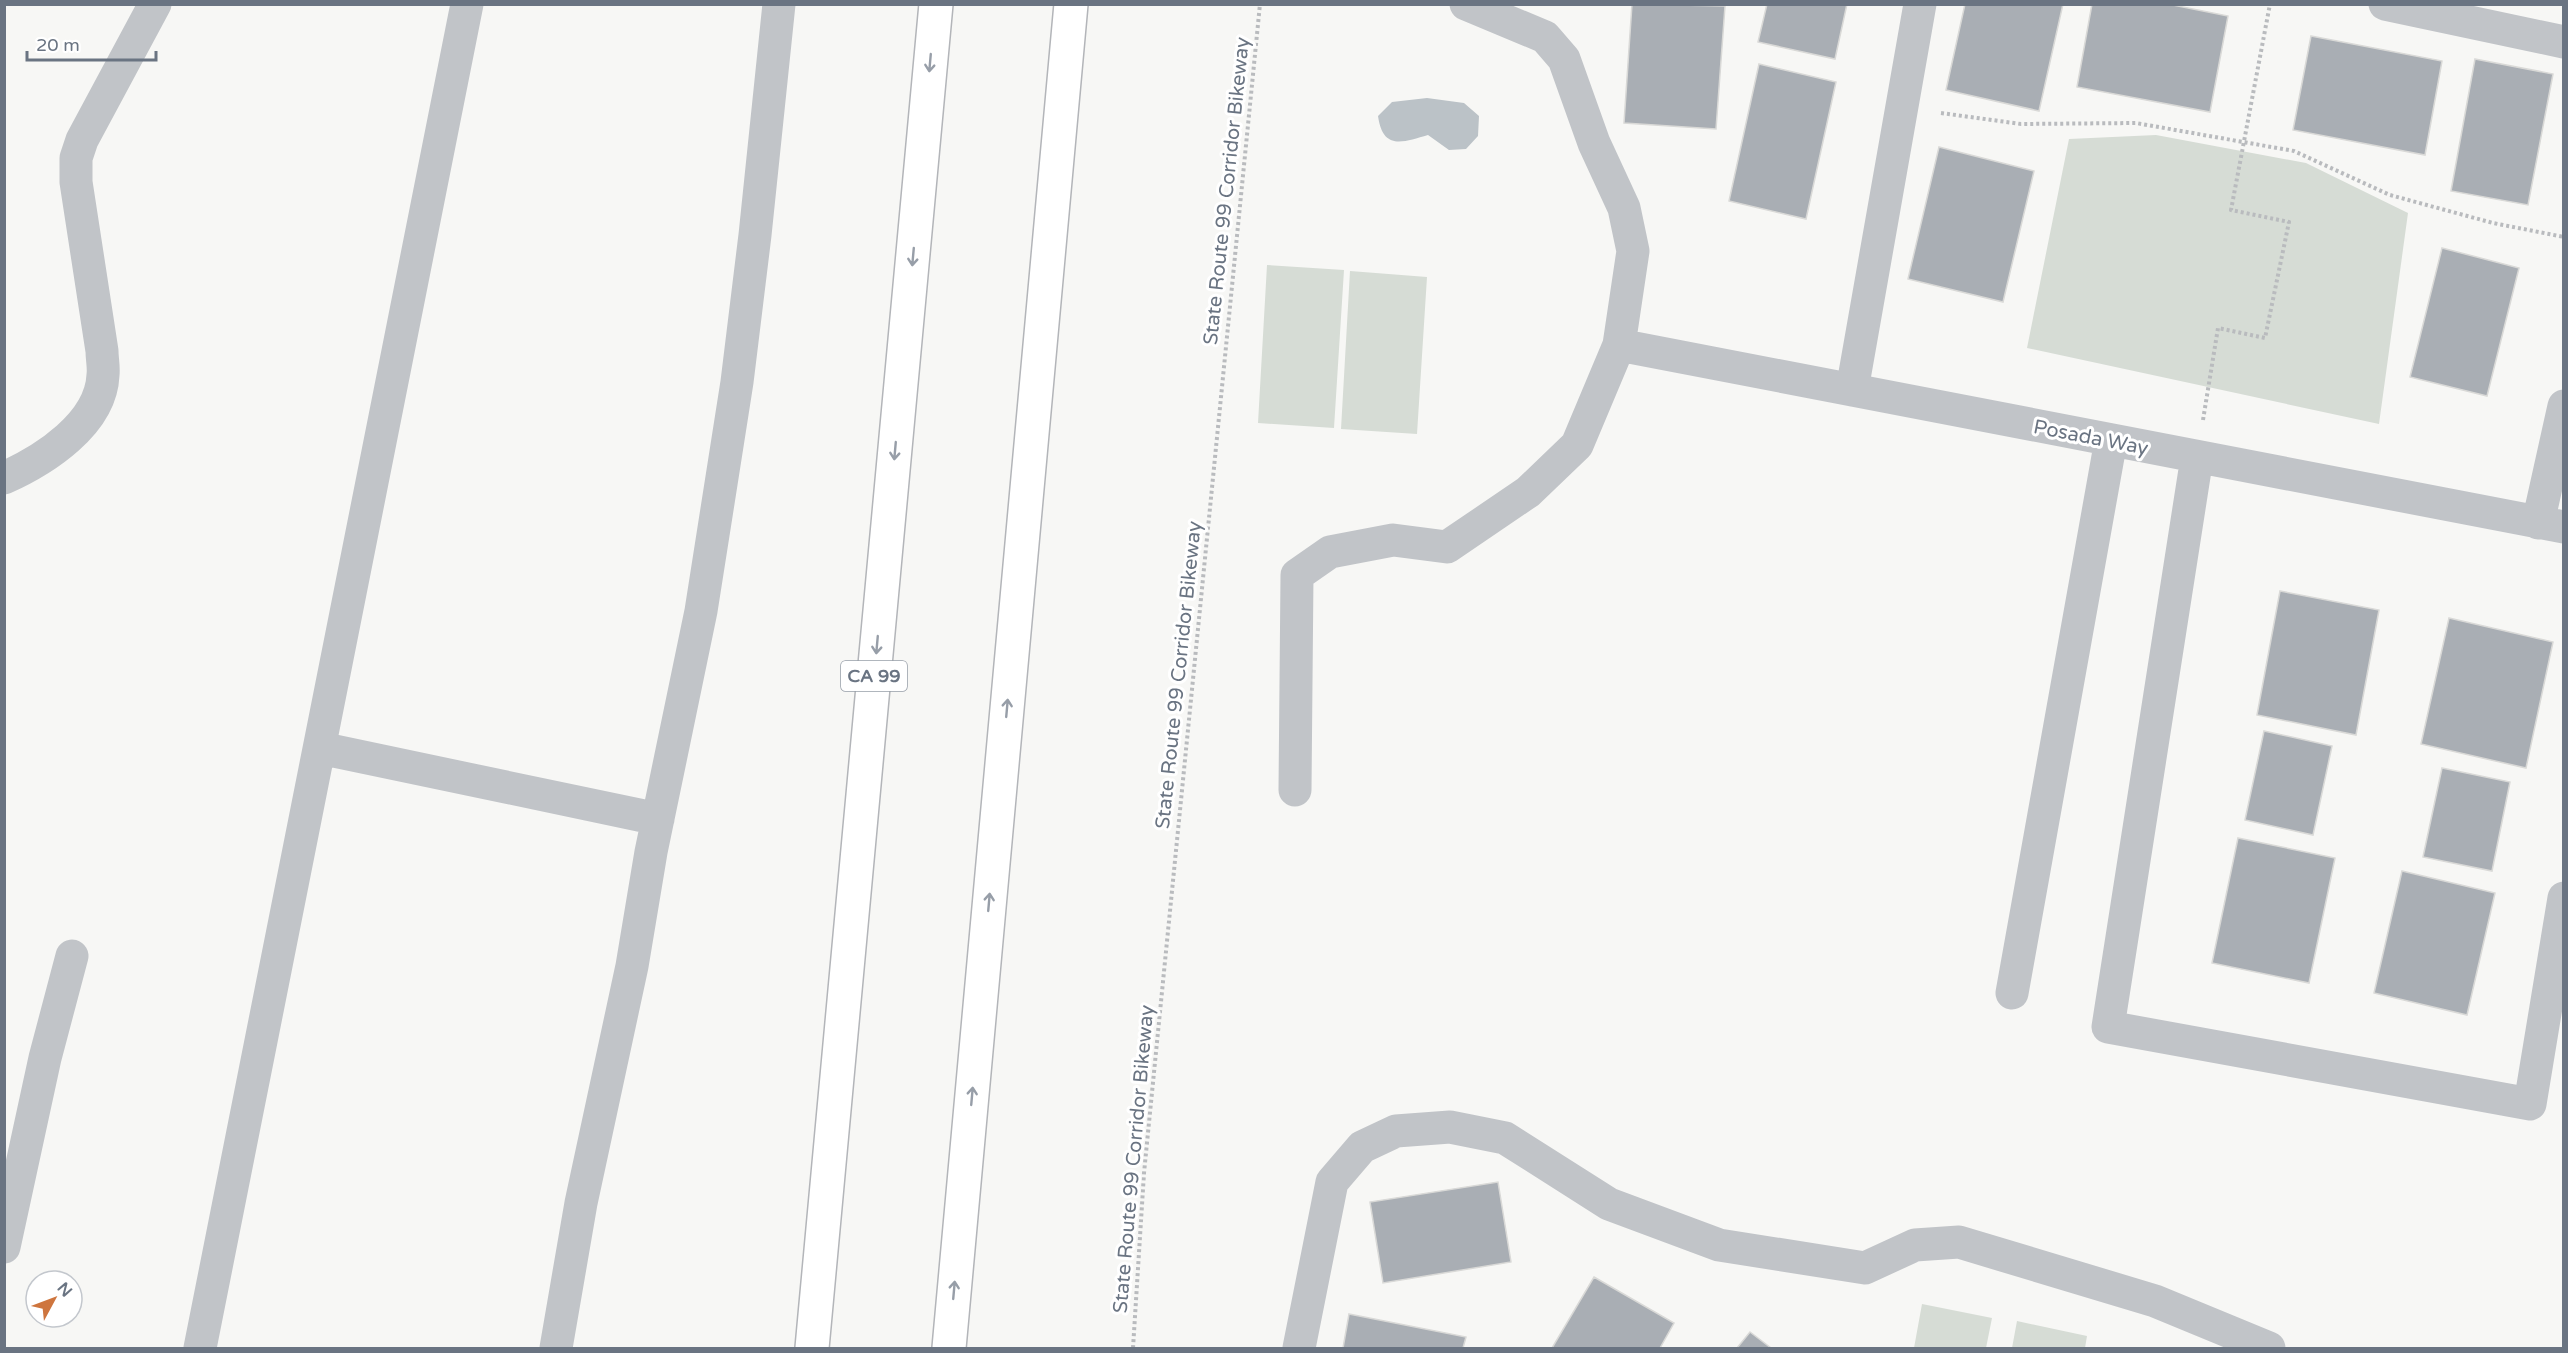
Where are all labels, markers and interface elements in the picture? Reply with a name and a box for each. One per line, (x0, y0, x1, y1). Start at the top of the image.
scale bar (27, 24, 156, 62)
text: 20 m (36, 34, 80, 56)
street label: State Route 99 Corridor Bikeway (1199, 36, 1255, 346)
one-way arrow (925, 52, 936, 72)
one-way arrow (907, 246, 918, 266)
street label: Posada Way (2031, 415, 2150, 461)
one-way arrow (889, 441, 900, 461)
street label: State Route 99 Corridor Bikeway (1151, 520, 1207, 830)
one-way arrow (871, 635, 882, 655)
road number: CA 99 (841, 661, 907, 691)
one-way arrow (1002, 698, 1013, 718)
one-way arrow (984, 892, 995, 912)
street label: State Route 99 Corridor Bikeway (1109, 1004, 1159, 1314)
one-way arrow (966, 1087, 977, 1106)
north arrow (24, 1269, 84, 1329)
text: N (53, 1278, 76, 1301)
one-way arrow (949, 1281, 960, 1301)

